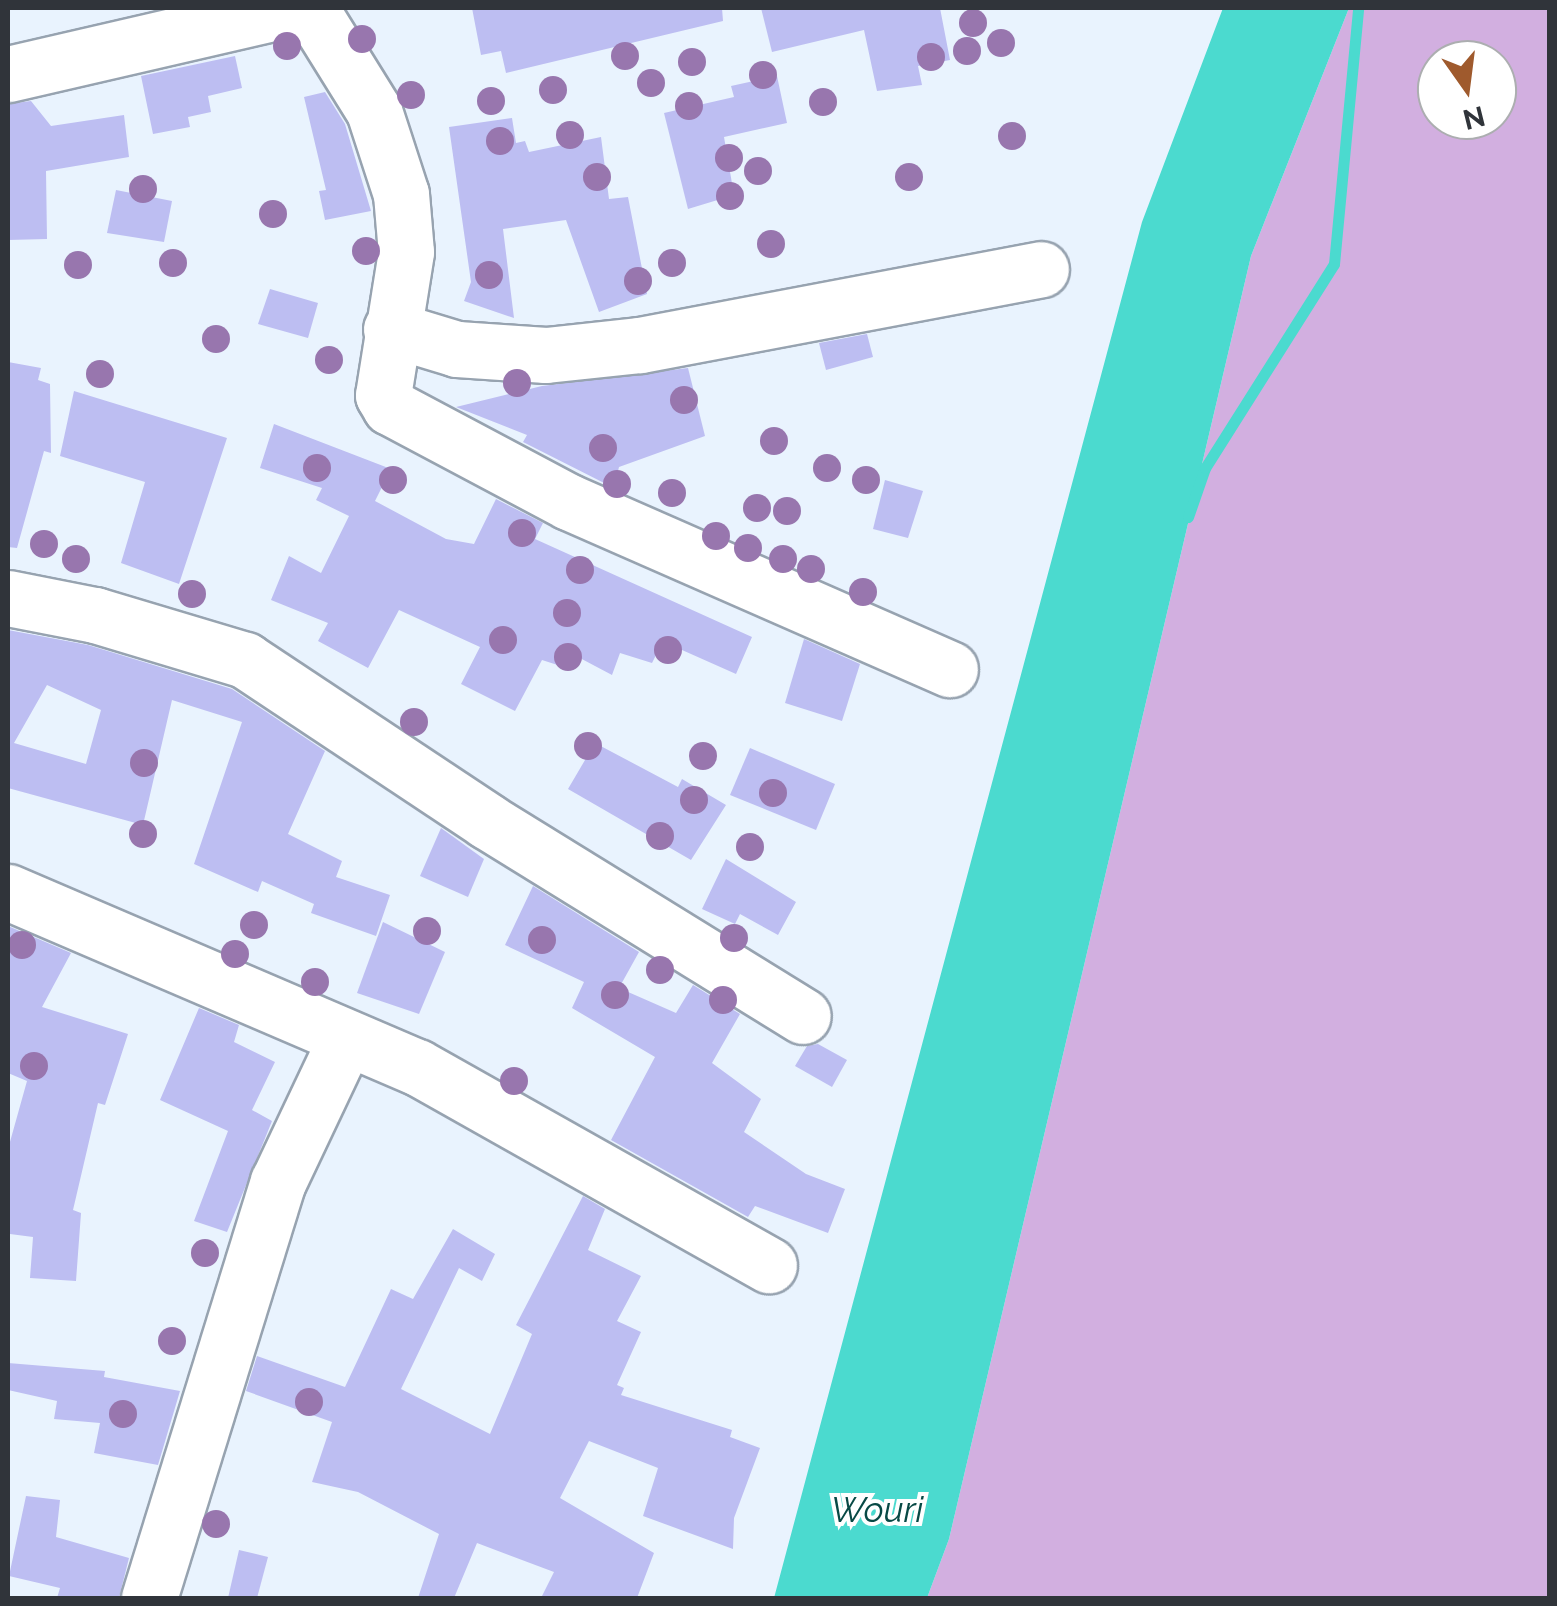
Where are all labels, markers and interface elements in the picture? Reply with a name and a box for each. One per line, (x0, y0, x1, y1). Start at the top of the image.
north arrow (1417, 40, 1517, 140)
text: N (1460, 99, 1488, 136)
water label: Wouri (831, 1489, 923, 1531)

